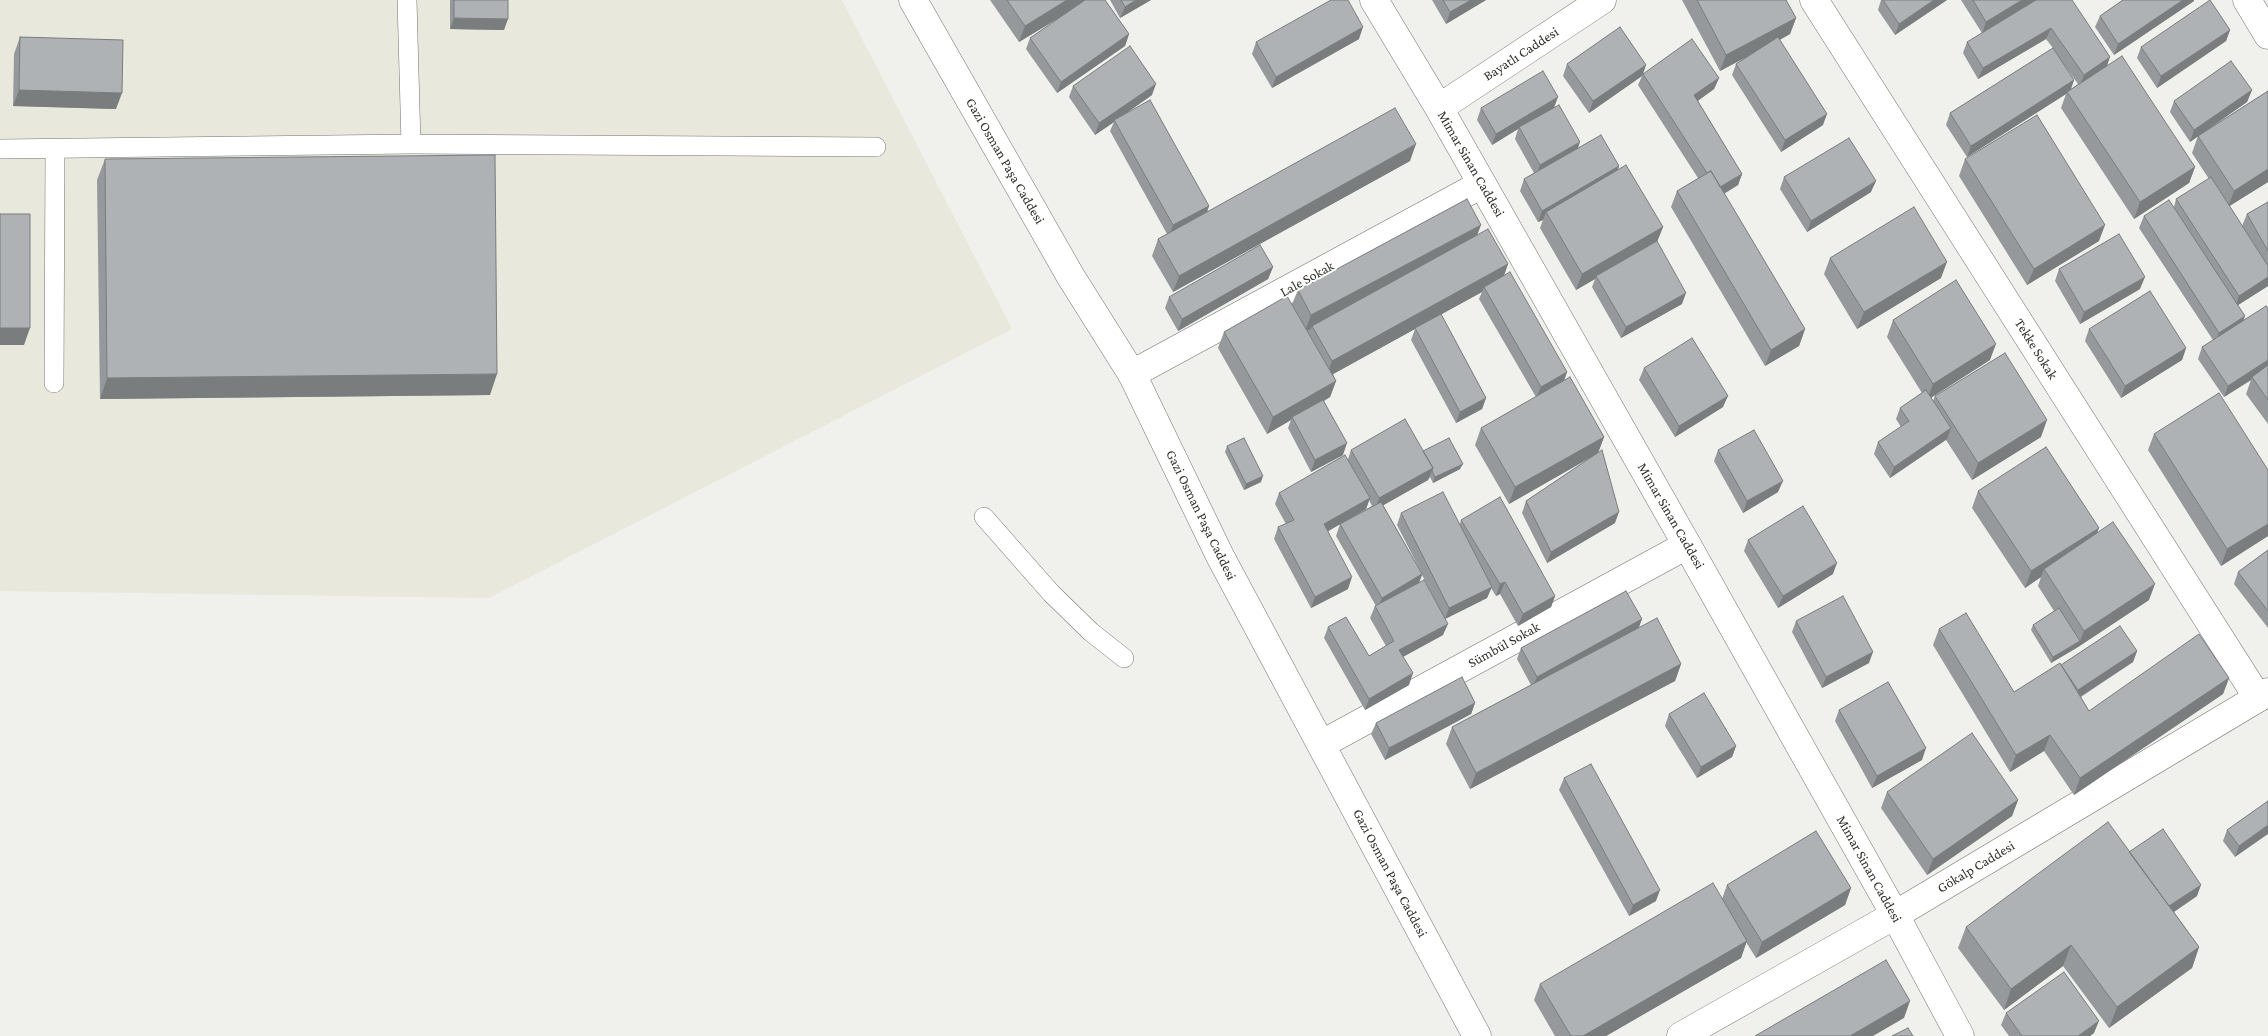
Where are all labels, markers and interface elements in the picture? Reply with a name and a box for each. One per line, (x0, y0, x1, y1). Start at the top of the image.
street label: Bayatlı Caddesi (1480, 23, 1562, 85)
street label: Gazi Osman Paşa Caddesi (962, 95, 1048, 227)
street label: Mimar Sinan Caddesi (1434, 108, 1508, 220)
street label: Lale Sokak (1277, 257, 1337, 301)
street label: Tekke Sokak (2011, 315, 2061, 383)
street label: Gazi Osman Paşa Caddesi (1162, 447, 1240, 583)
street label: Mimar Sinan Caddesi (1634, 460, 1708, 572)
street label: Sümbül Sokak (1465, 618, 1543, 672)
street label: Gazi Osman Paşa Caddesi (1349, 806, 1431, 940)
street label: Mimar Sinan Caddesi (1833, 813, 1905, 925)
street label: Gökalp Caddesi (1934, 837, 2018, 897)

